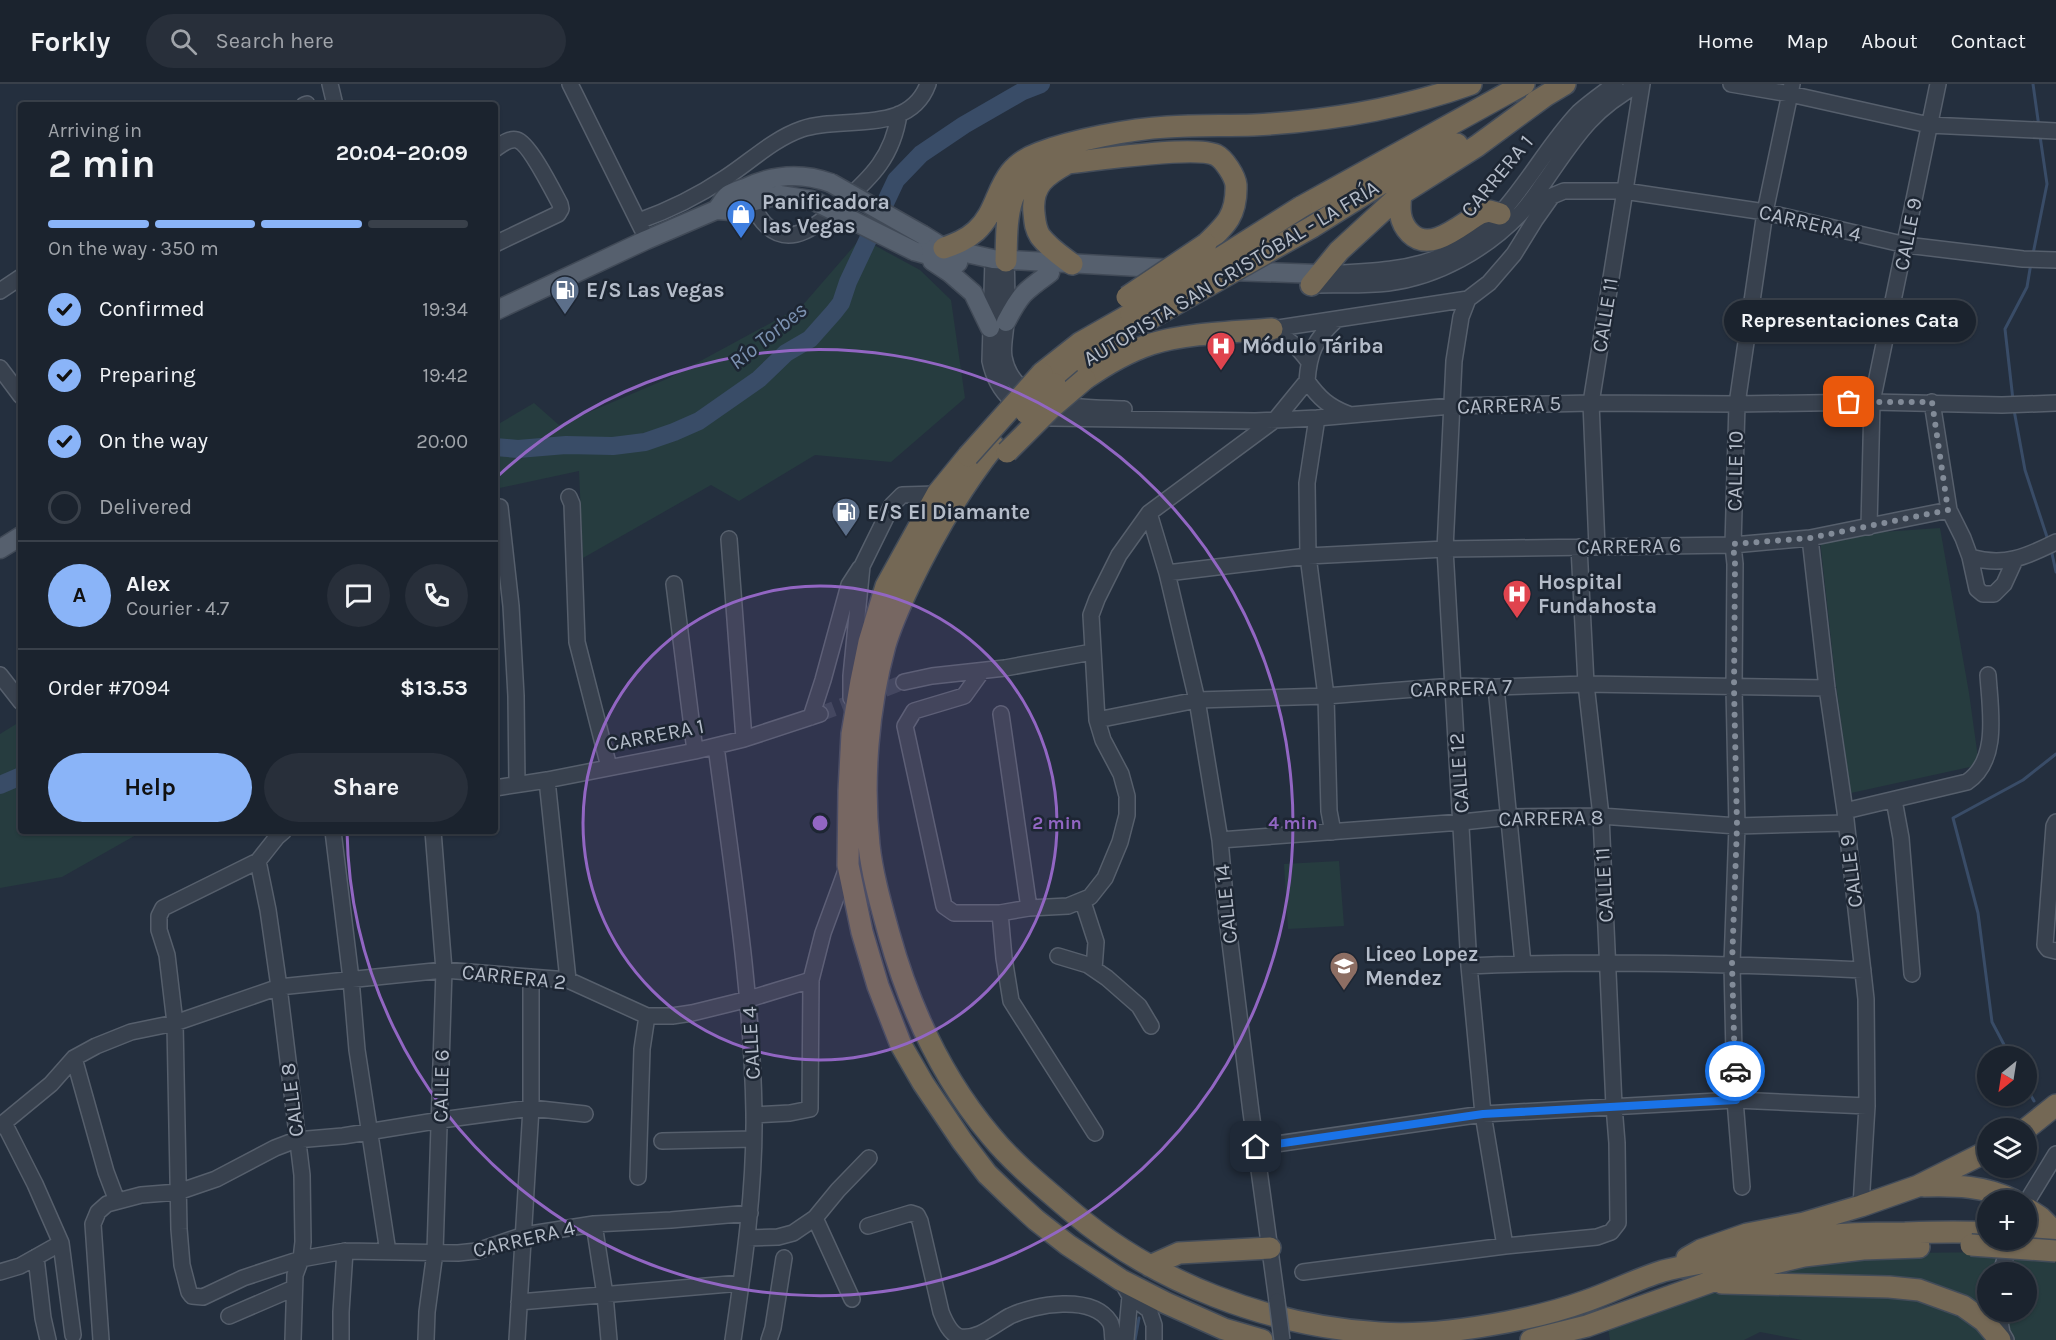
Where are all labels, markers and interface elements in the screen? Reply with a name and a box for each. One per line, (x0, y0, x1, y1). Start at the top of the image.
search box (146, 14, 566, 68)
text: Forkly (30, 25, 110, 58)
icon: search (167, 25, 200, 58)
text: Search here (215, 28, 334, 54)
text: Home (1698, 29, 1754, 53)
text: Map (1787, 29, 1828, 53)
text: About (1861, 29, 1918, 53)
text: Contact (1951, 29, 2026, 53)
text: Arriving in (48, 119, 142, 142)
street label: CARRERA 1 (1456, 130, 1538, 222)
text: 20:04–20:09 (336, 140, 468, 166)
text: 2 min (48, 141, 156, 187)
street label: AUTOPISTA SAN CRISTÓBAL - LA FRÍA (1079, 175, 1383, 371)
place label: Panificadora las Vegas (762, 190, 890, 238)
street label: CALLE 9 (1889, 196, 1927, 272)
shop icon: Panificadora las Vegas (725, 198, 757, 240)
street label: CARRERA 4 (1757, 200, 1864, 246)
text: On the way · 350 m (48, 237, 219, 260)
fuel station icon: E/S Las Vegas (549, 274, 581, 316)
street label: CALLE 11 (1587, 276, 1623, 354)
place label: E/S Las Vegas (586, 278, 725, 302)
icon: check (48, 293, 81, 326)
text: Confirmed (99, 296, 205, 322)
water label: Río Torbes (724, 297, 812, 375)
text: 19:34 (422, 298, 468, 321)
callout: Representaciones Cata (1723, 300, 1975, 342)
text: Representaciones Cata (1741, 309, 1959, 332)
hospital icon: Módulo Táriba (1205, 330, 1237, 372)
place label: Módulo Táriba (1242, 334, 1384, 358)
icon: check (48, 359, 81, 392)
text: Preparing (99, 362, 196, 388)
text: 19:42 (422, 364, 468, 387)
pin (1823, 376, 1874, 427)
icon: bag (1832, 385, 1865, 418)
street label: CARRERA 5 (1456, 391, 1562, 419)
icon: check (48, 425, 81, 458)
text: On the way (99, 428, 208, 454)
text: 20:00 (416, 430, 468, 453)
street label: CALLE 10 (1722, 430, 1748, 512)
text: Delivered (99, 494, 192, 520)
fuel station icon: E/S El Diamante (830, 496, 862, 538)
place label: E/S El Diamante (867, 500, 1030, 524)
street label: CARRERA 6 (1577, 533, 1681, 559)
button: chat (327, 564, 390, 627)
button: phone (405, 564, 468, 627)
place label: Hospital Fundahosta (1538, 570, 1657, 618)
text: Alex (126, 571, 170, 597)
hospital icon: Hospital Fundahosta (1501, 578, 1533, 620)
text: A (73, 582, 86, 608)
text: Courier · 4.7 (126, 597, 229, 620)
street label: CARRERA 7 (1409, 674, 1513, 702)
text: Order #7094 (48, 675, 170, 701)
text: $13.53 (400, 675, 468, 701)
street label: CARRERA 1 (604, 714, 706, 756)
street label: CALLE 12 (1444, 732, 1474, 814)
button: Help (48, 753, 252, 822)
button: Share (264, 753, 468, 822)
street label: CARRERA 8 (1498, 805, 1604, 831)
text: 2 min (1032, 812, 1082, 834)
text: 4 min (1268, 812, 1318, 834)
centre of rings (810, 813, 830, 833)
street label: CALLE 9 (1835, 833, 1867, 909)
street label: CALLE 11 (1590, 847, 1618, 923)
street label: CALLE 14 (1210, 863, 1242, 945)
place label: Liceo Lopez Mendez (1365, 942, 1478, 990)
school or university icon: Liceo Lopez Mendez (1328, 950, 1360, 992)
street label: CARRERA 2 (461, 960, 567, 994)
street label: CALLE 4 (737, 1006, 765, 1080)
courier (1705, 1041, 1765, 1101)
north arrow (1977, 1046, 2037, 1106)
map controls (1977, 1046, 2037, 1322)
street label: CALLE 6 (428, 1049, 454, 1123)
icon: car (1719, 1055, 1752, 1088)
street label: CALLE 8 (276, 1062, 308, 1138)
button: layers (1977, 1118, 2037, 1178)
pin (1230, 1121, 1281, 1172)
icon: home (1239, 1130, 1272, 1163)
button: + (1977, 1190, 2037, 1250)
street label: CARRERA 4 (471, 1216, 578, 1262)
button: − (1977, 1262, 2037, 1322)

